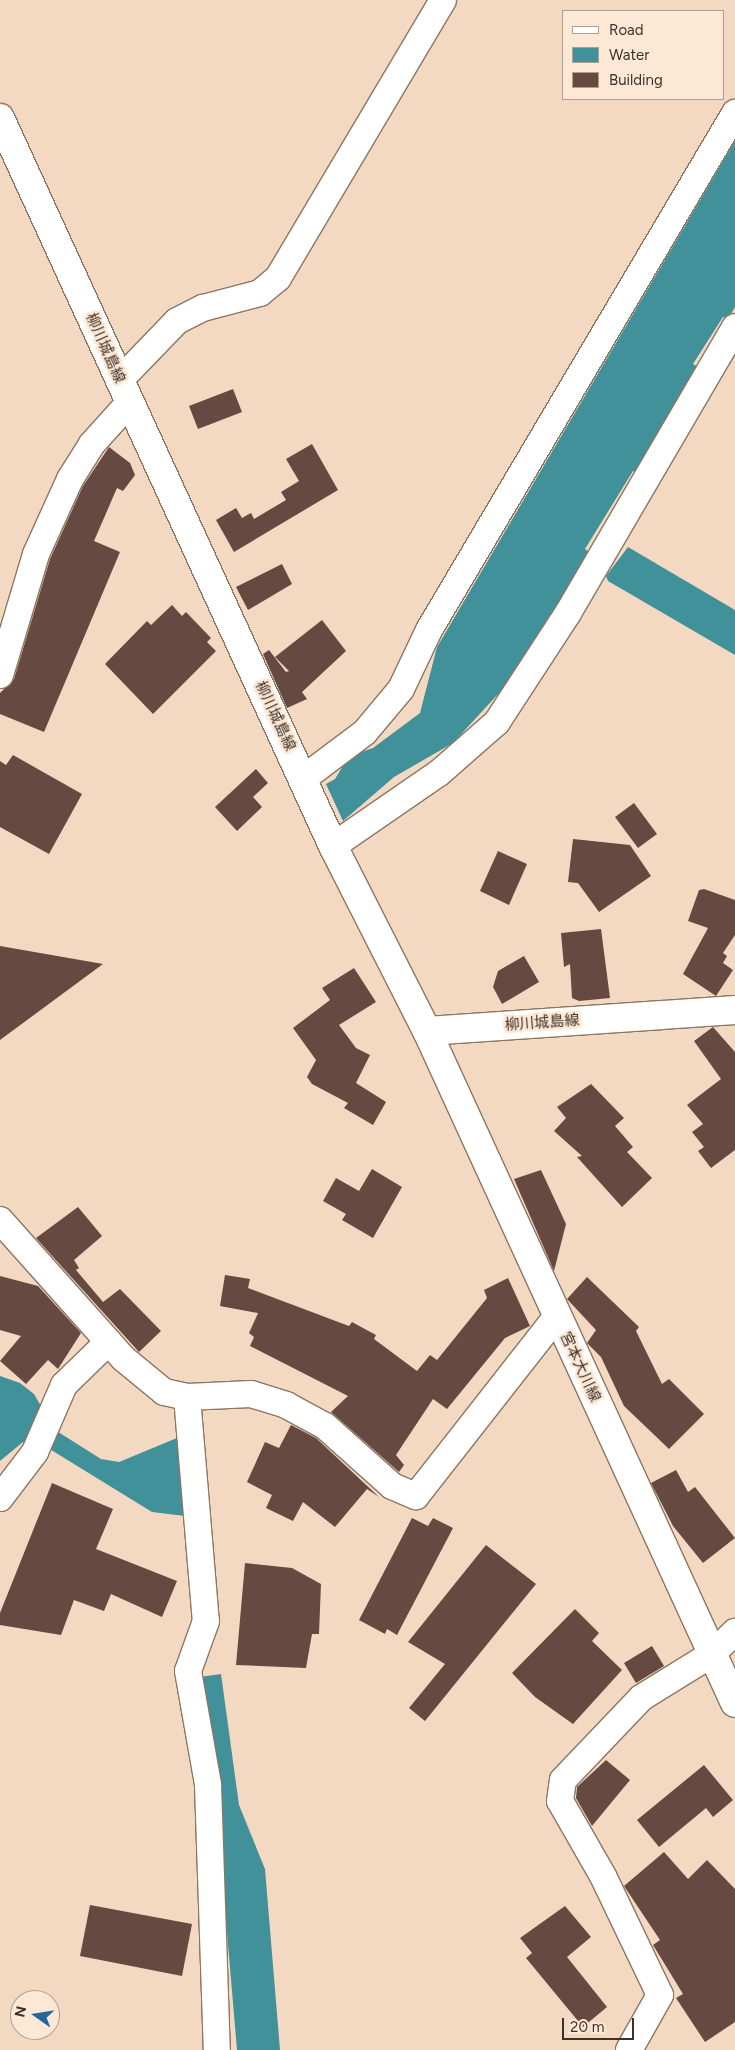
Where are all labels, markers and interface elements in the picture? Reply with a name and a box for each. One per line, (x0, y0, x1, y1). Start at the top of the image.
legend (562, 10, 725, 100)
text: Road (609, 21, 644, 39)
text: Water (609, 46, 649, 64)
text: Building (609, 71, 663, 89)
street label: 柳川城島線 (82, 310, 128, 386)
street label: 柳川城島線 (251, 678, 299, 754)
street label: 柳川城島線 (504, 1011, 580, 1035)
street label: 宮本大川線 (556, 1329, 604, 1405)
north arrow (10, 1990, 60, 2040)
text: N (11, 2005, 30, 2019)
scale bar (565, 2008, 638, 2040)
text: 20 m (570, 2018, 604, 2036)

